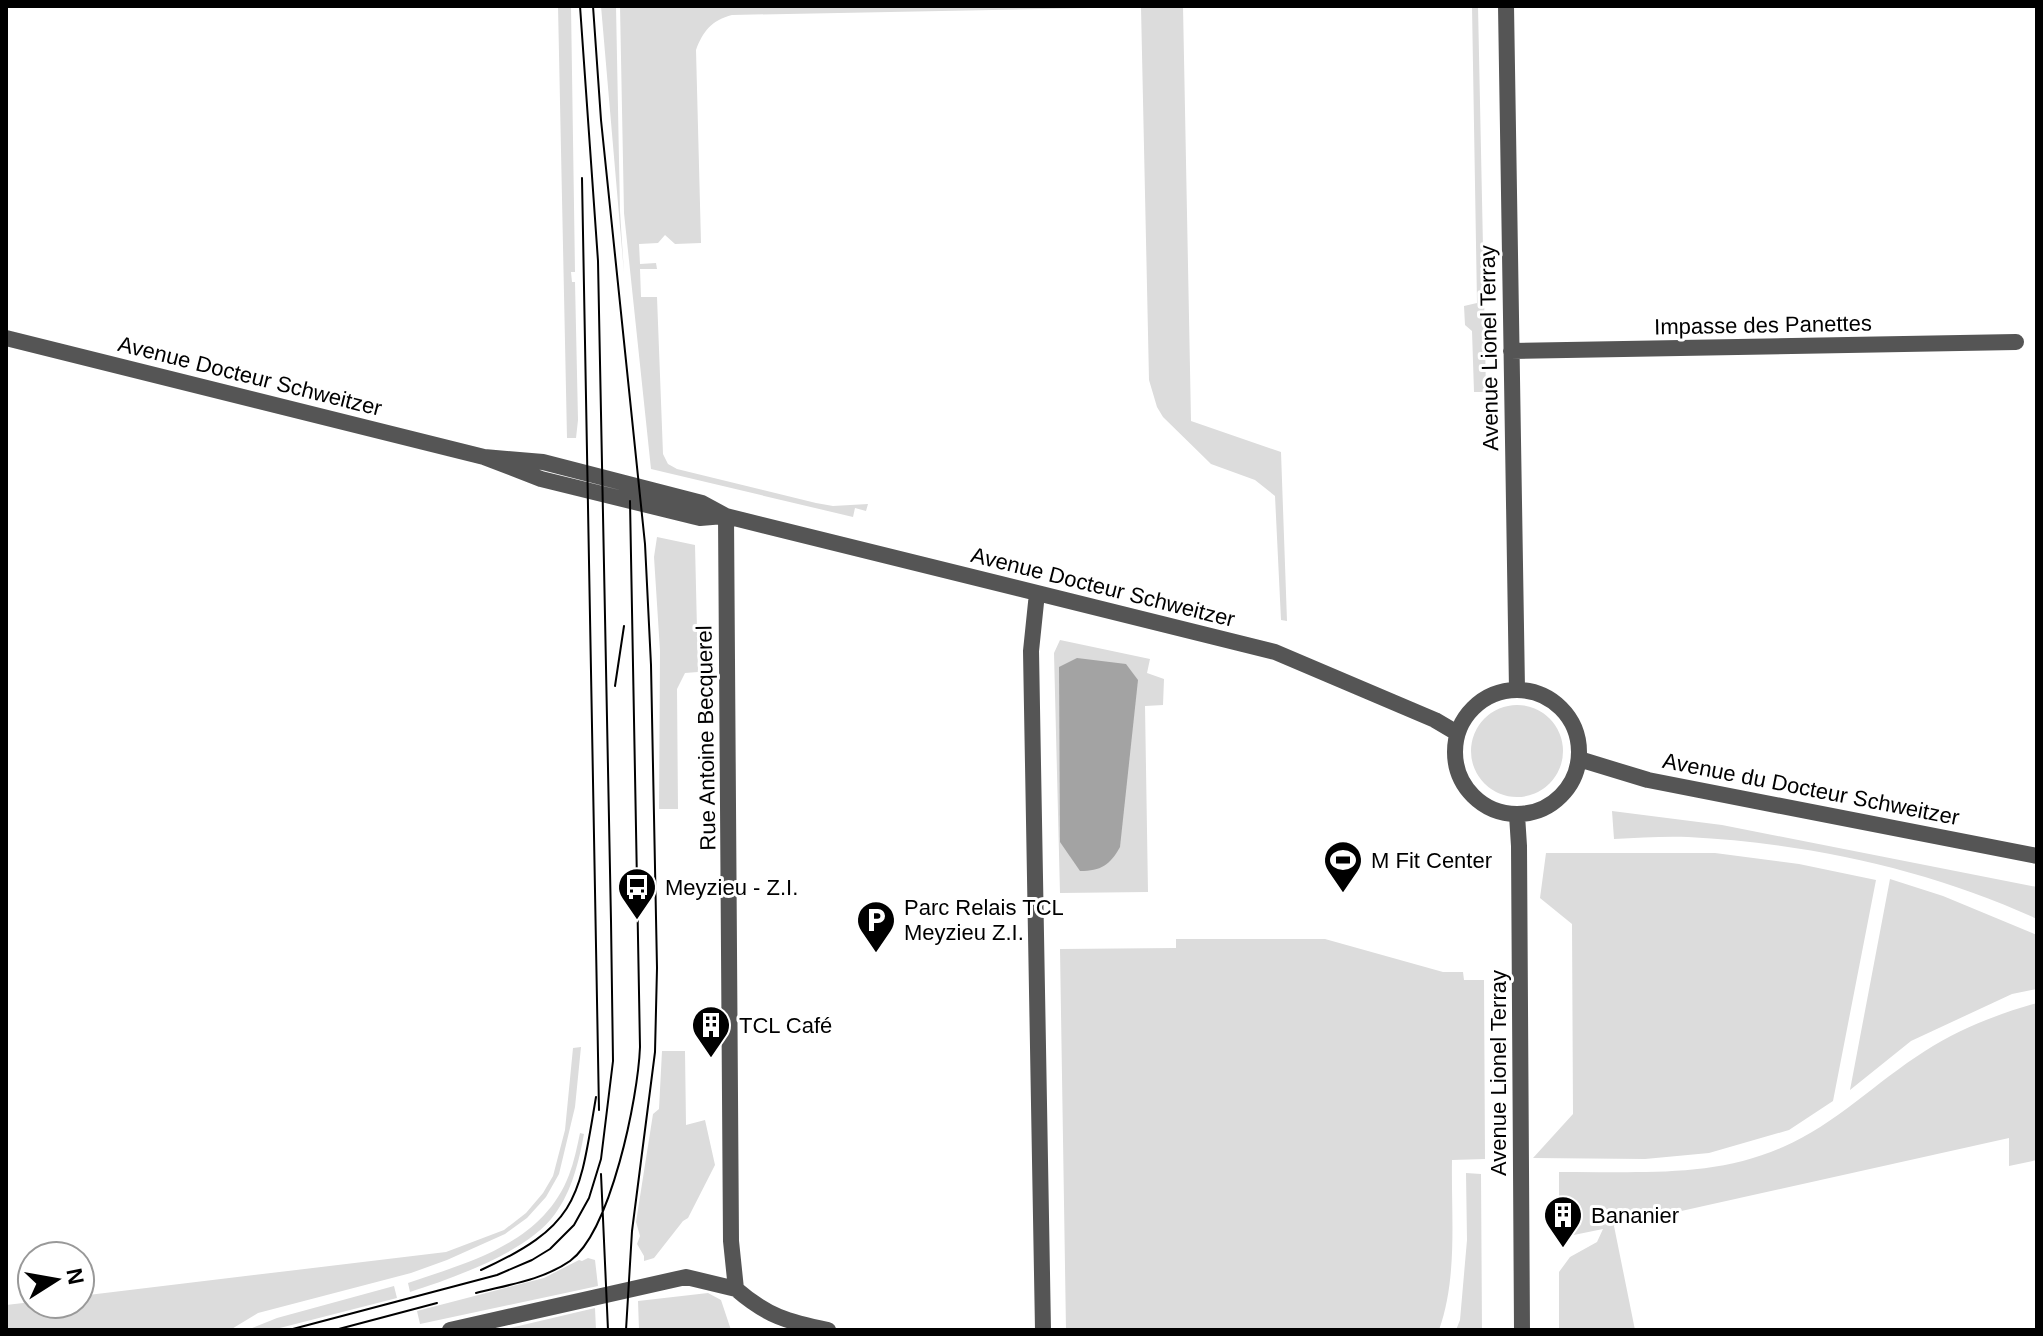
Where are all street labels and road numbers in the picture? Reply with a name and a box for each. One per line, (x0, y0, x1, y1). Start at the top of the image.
street label: Avenue Lionel Terray (1475, 245, 1503, 451)
street label: Impasse des Panettes (1654, 311, 1872, 339)
street label: Avenue Docteur Schweitzer (115, 331, 385, 421)
street label: Avenue Docteur Schweitzer (968, 542, 1238, 632)
street label: Rue Antoine Becquerel (692, 625, 720, 851)
street label: Avenue du Docteur Schweitzer (1661, 748, 1961, 830)
street label: Avenue Lionel Terray (1486, 970, 1511, 1176)

